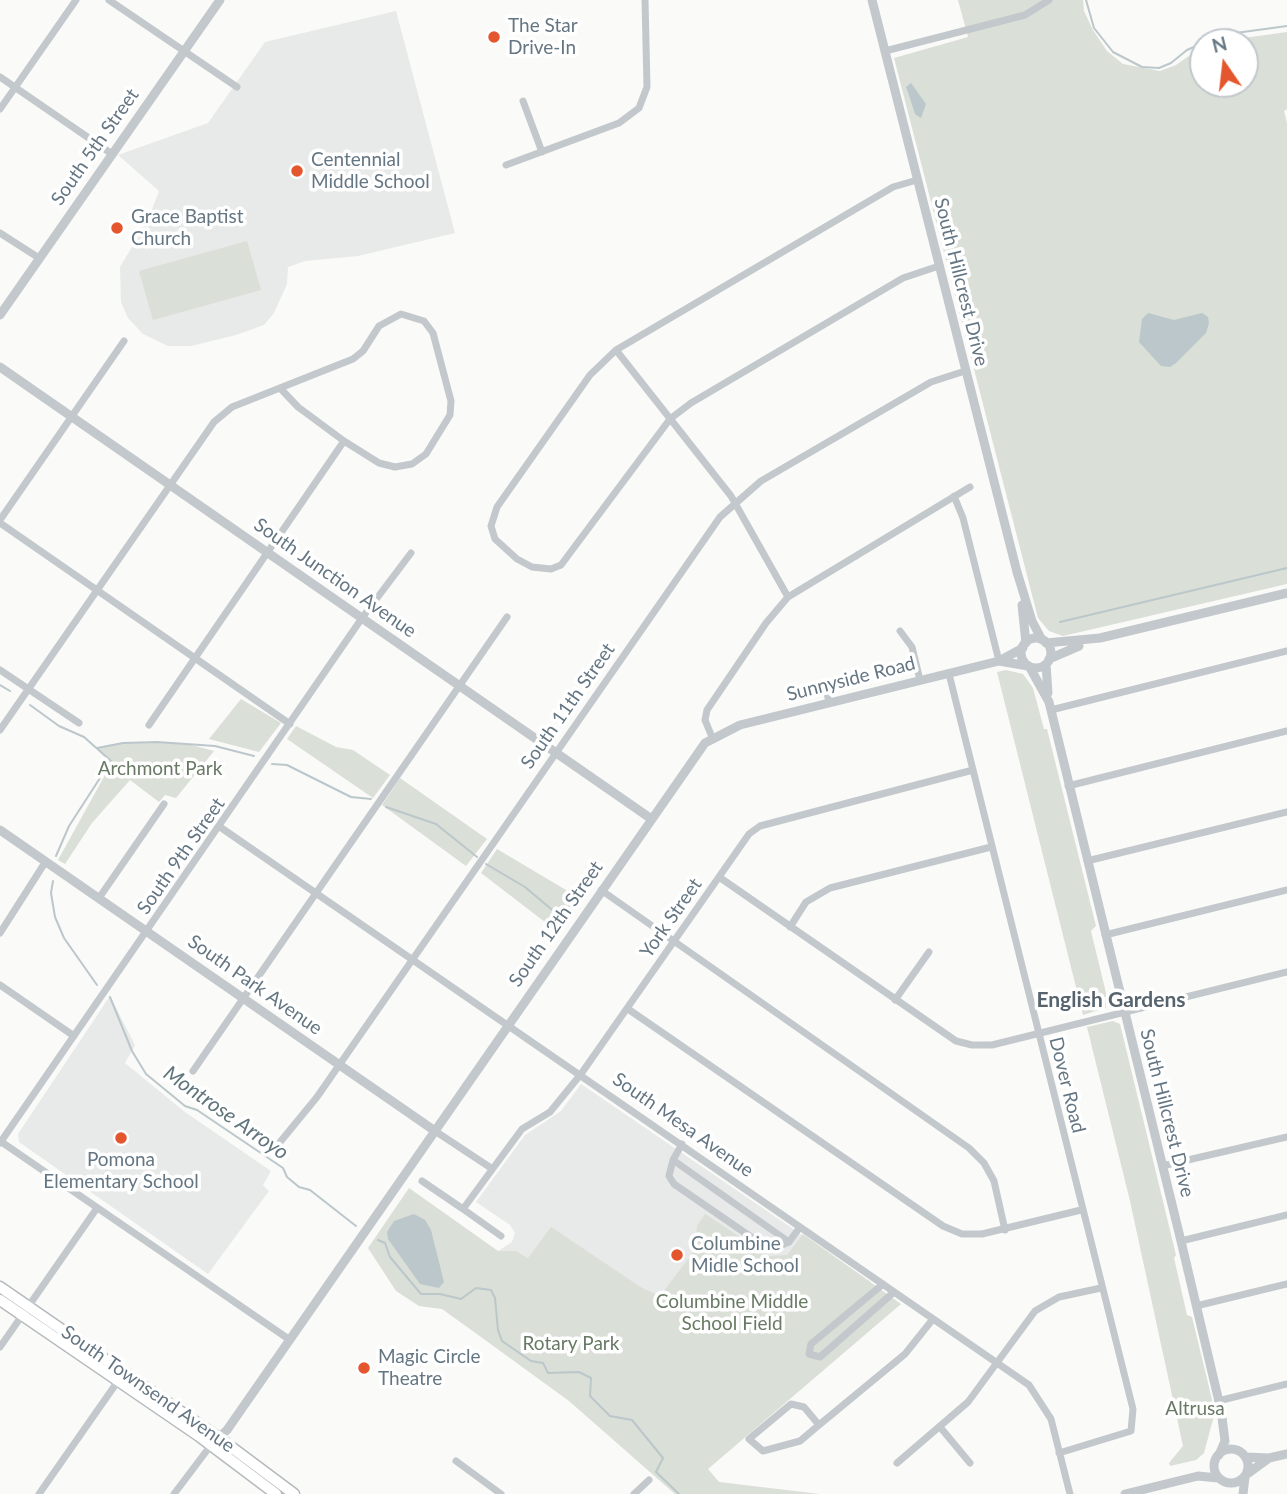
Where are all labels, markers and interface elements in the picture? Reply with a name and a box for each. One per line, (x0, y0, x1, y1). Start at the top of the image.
place label: The Star Drive-In (508, 15, 578, 59)
north arrow (1189, 28, 1259, 98)
marker: The Star Drive-In (486, 29, 502, 45)
text: N (1209, 31, 1229, 57)
street label: South 5th Street (46, 84, 144, 210)
place label: Centennial Middle School (311, 149, 430, 193)
marker: Centennial Middle School (289, 163, 305, 179)
street label: South Hillcrest Drive (929, 195, 993, 369)
place label: Grace Baptist Church (131, 206, 244, 250)
marker: Grace Baptist Church (109, 220, 125, 236)
street label: South Junction Avenue (250, 513, 420, 643)
street label: South 11th Street (516, 639, 620, 773)
street label: Sunnyside Road (784, 652, 918, 706)
park label: Archmont Park (98, 758, 222, 780)
street label: South 9th Street (132, 793, 230, 919)
street label: South 12th Street (504, 857, 608, 991)
street label: York Street (635, 874, 707, 962)
street label: South Park Avenue (183, 930, 327, 1040)
district label: English Gardens (1036, 987, 1186, 1013)
street label: South Hillcrest Drive (1135, 1026, 1199, 1200)
street label: Dover Road (1044, 1035, 1090, 1135)
water label: Montrose Arroyo (159, 1061, 293, 1165)
street label: South Mesa Avenue (608, 1068, 758, 1182)
marker: Pomona Elementary School (113, 1130, 129, 1146)
place label: Pomona Elementary School (43, 1149, 199, 1193)
place label: Columbine Midle School (691, 1233, 799, 1277)
marker: Columbine Midle School (669, 1247, 685, 1263)
park label: Columbine Middle School Field (656, 1291, 808, 1335)
street label: South Townsend Avenue (57, 1321, 239, 1457)
park label: Rotary Park (523, 1333, 619, 1355)
place label: Magic Circle Theatre (378, 1346, 481, 1390)
marker: Magic Circle Theatre (356, 1360, 372, 1376)
park label: Altrusa (1165, 1398, 1225, 1420)

